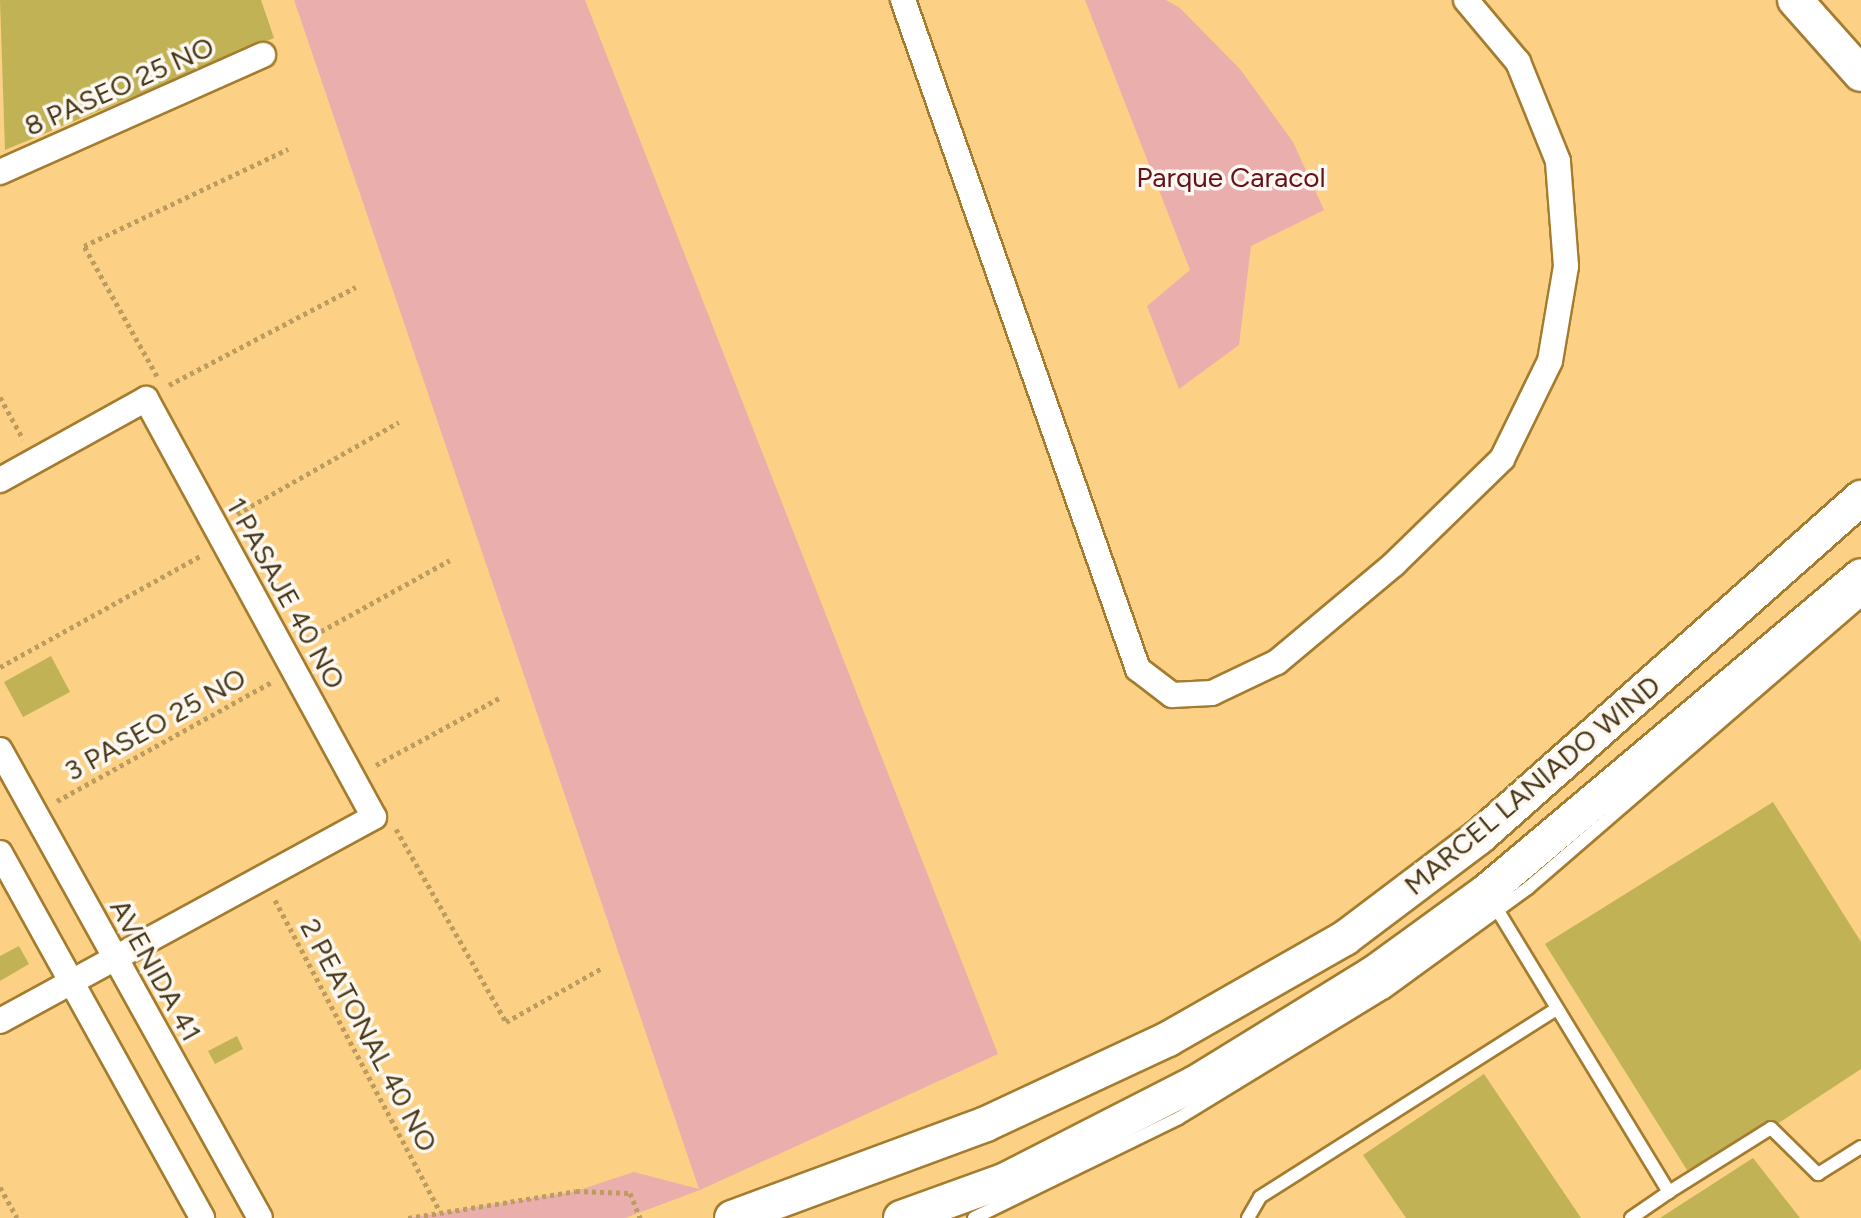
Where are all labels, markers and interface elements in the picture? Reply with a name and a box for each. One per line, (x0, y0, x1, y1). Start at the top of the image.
street label: 8 PASEO 25 NO (19, 29, 219, 143)
park label: Parque Caracol (1136, 160, 1326, 194)
street label: 1 PASAJE 40 NO (220, 492, 352, 694)
street label: 3 PASEO 25 NO (59, 660, 251, 788)
street label: MARCEL LANIADO WIND (1397, 668, 1667, 902)
street label: AVENIDA 41 (103, 893, 209, 1047)
street label: 2 PEATONAL 40 NO (293, 913, 445, 1157)

